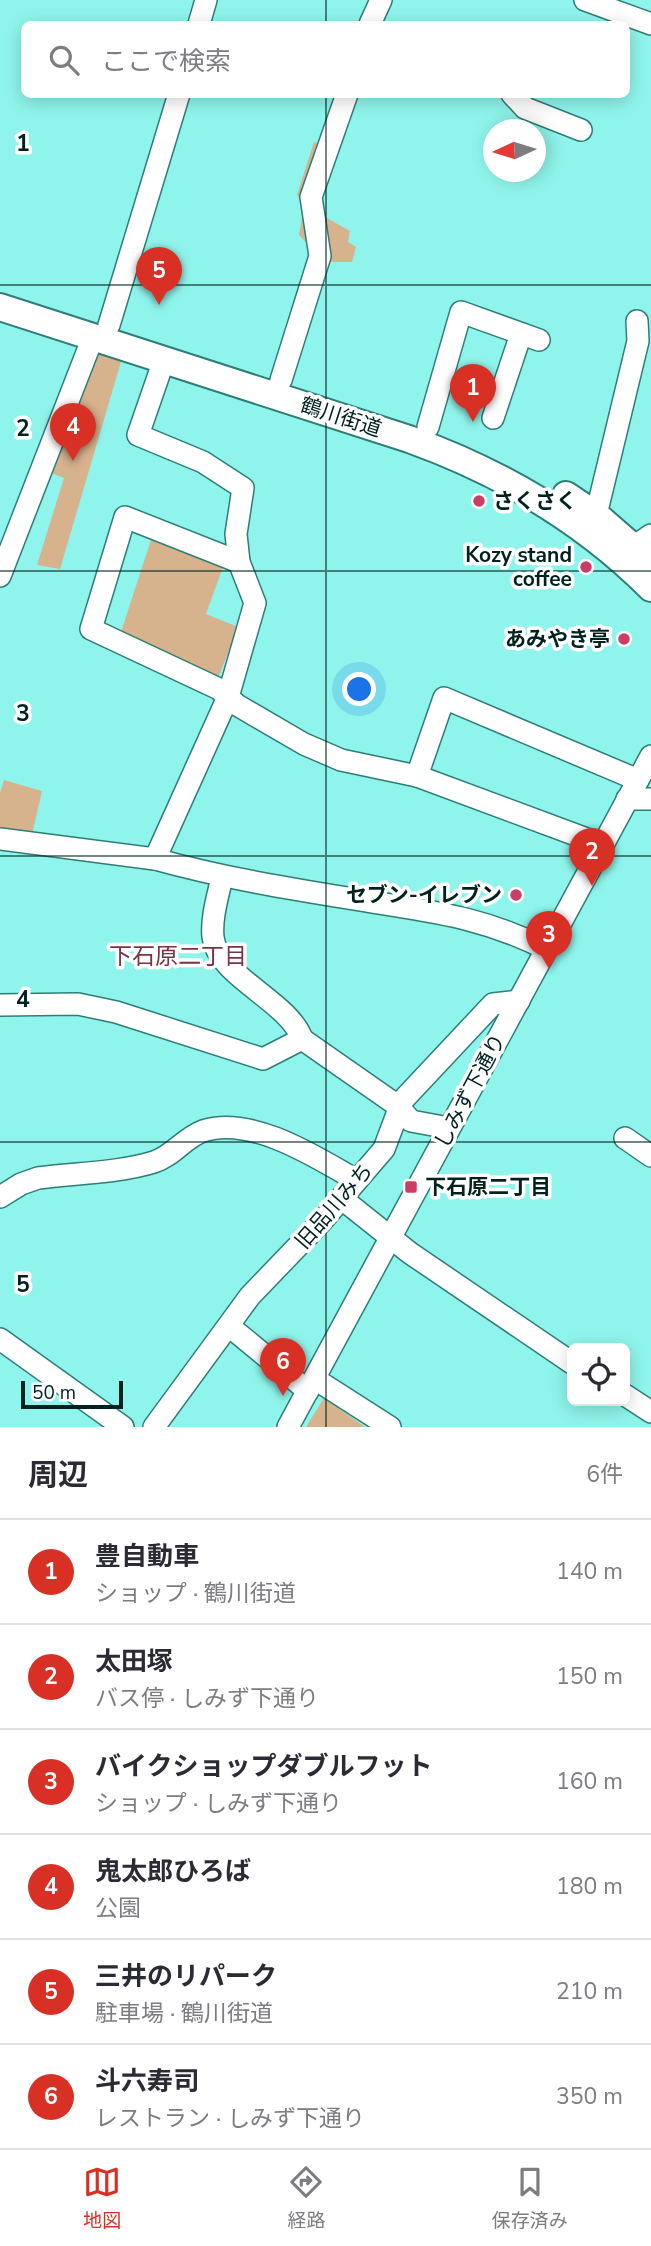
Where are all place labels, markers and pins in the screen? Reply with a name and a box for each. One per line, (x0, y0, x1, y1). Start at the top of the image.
pin: 5 (136, 247, 182, 305)
pin: 1 (450, 364, 496, 422)
pin: 4 (50, 403, 96, 461)
place label: さくさく (493, 487, 577, 515)
marker: さくさく (471, 493, 487, 509)
place label: Kozy stand coffee (465, 541, 572, 593)
marker: Kozy stand coffee (578, 559, 594, 575)
place label: あみやき亭 (505, 625, 610, 653)
marker: あみやき亭 (616, 631, 632, 647)
pin: 2 (569, 828, 615, 886)
place label: セブン-イレブン (346, 881, 502, 909)
marker: セブン-イレブン (508, 887, 524, 903)
pin: 3 (526, 911, 572, 969)
place label: 下石原二丁目 (425, 1173, 551, 1201)
marker: 下石原二丁目 (403, 1179, 419, 1195)
pin: 6 (260, 1338, 306, 1396)

